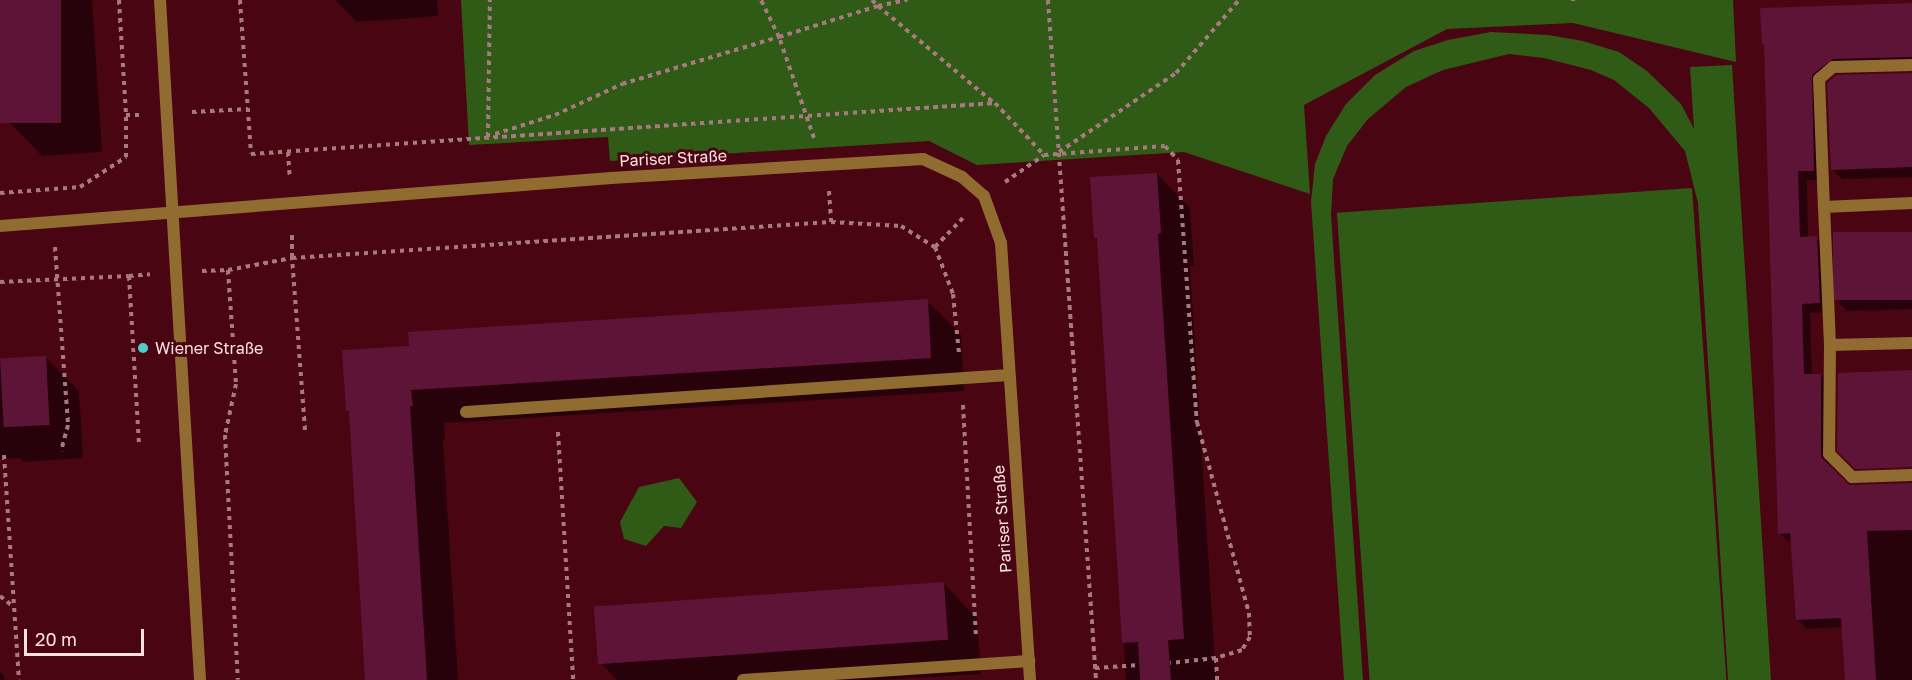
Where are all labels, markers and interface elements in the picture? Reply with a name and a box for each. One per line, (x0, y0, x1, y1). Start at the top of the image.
street label: Pariser Straße (619, 146, 727, 170)
place label: Wiener Straße (155, 338, 263, 358)
marker: Wiener Straße (136, 341, 150, 355)
street label: Pariser Straße (989, 465, 1015, 573)
scale bar (27, 617, 147, 655)
text: 20 m (35, 628, 77, 650)

